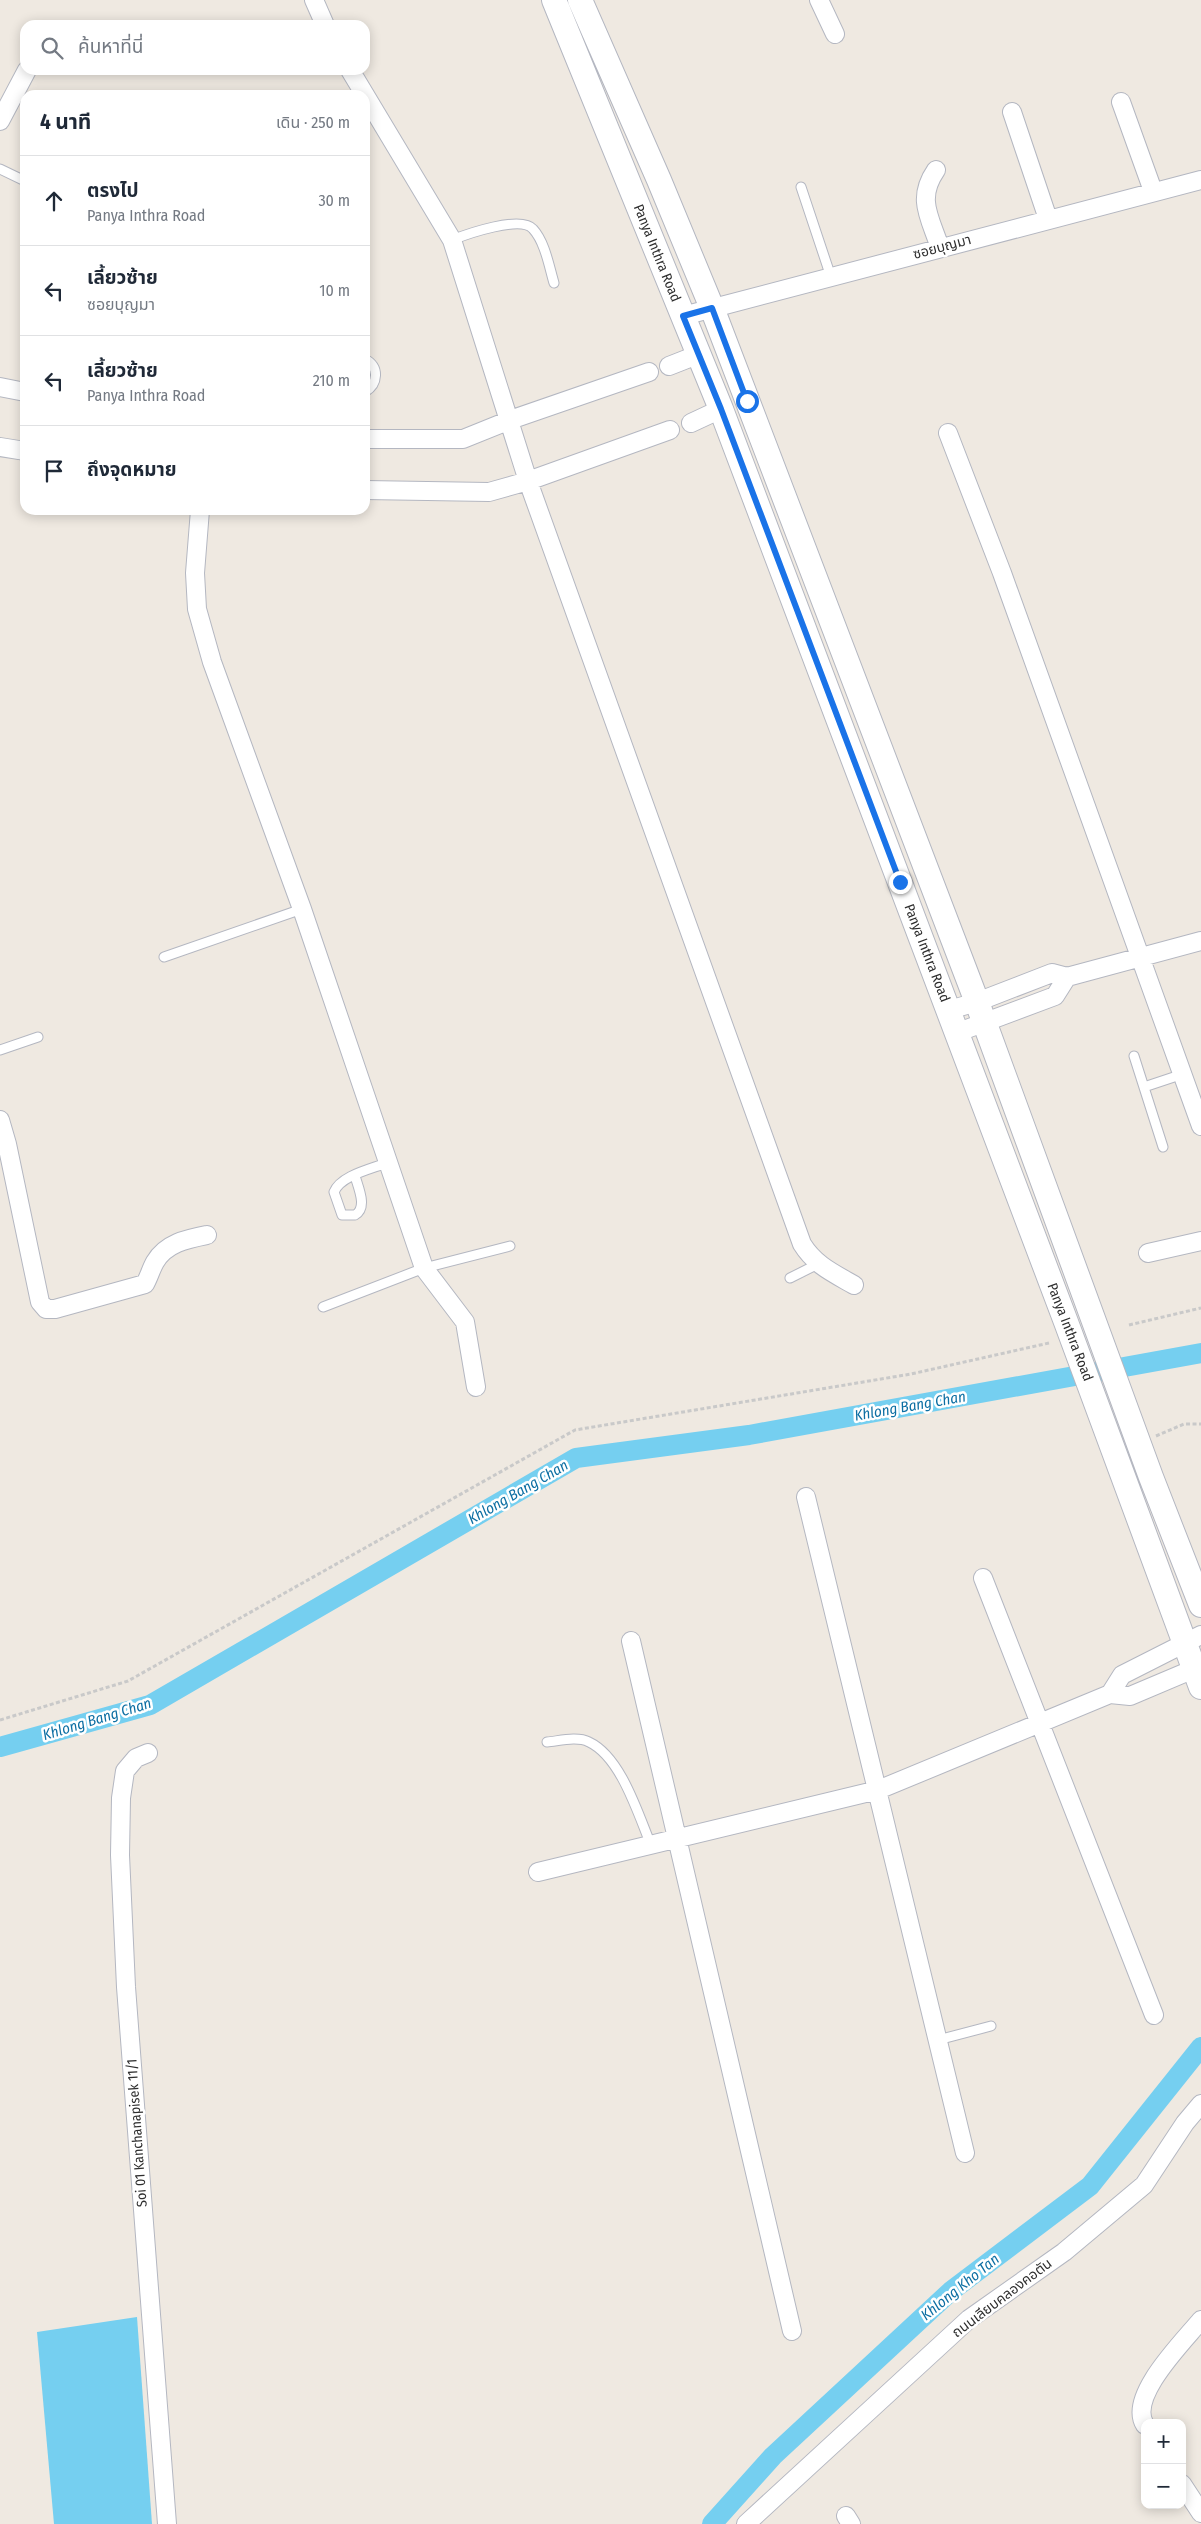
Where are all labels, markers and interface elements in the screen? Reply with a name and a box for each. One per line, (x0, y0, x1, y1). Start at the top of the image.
search box (20, 20, 370, 75)
icon: search (38, 34, 66, 62)
text: ค้นหาที่นี่ (78, 35, 143, 58)
text: 4 นาที (40, 109, 91, 135)
text: เดิน · 250 m (276, 113, 350, 132)
text: ตรงไป (87, 179, 139, 202)
icon: ahead (40, 187, 68, 215)
text: 30 m (318, 191, 350, 210)
street label: Panya Inthra Road (630, 202, 684, 304)
text: Panya Inthra Road (87, 206, 205, 225)
street label: ซอยบุญมา (911, 231, 973, 263)
text: เลี้ยวซ้าย (87, 266, 158, 289)
icon: left (40, 277, 68, 305)
text: 10 m (319, 281, 350, 300)
text: ซอยบุญมา (87, 295, 155, 314)
text: เลี้ยวซ้าย (87, 359, 158, 382)
icon: left (40, 367, 68, 395)
text: 210 m (313, 371, 350, 390)
text: Panya Inthra Road (87, 386, 205, 405)
route start (736, 390, 759, 413)
icon: arrive (40, 457, 68, 485)
text: ถึงจุดหมาย (87, 458, 177, 481)
route end (889, 871, 912, 894)
street label: Panya Inthra Road (901, 902, 953, 1004)
street label: Panya Inthra Road (1044, 1281, 1096, 1383)
water label: Khlong Bang Chan (853, 1387, 967, 1425)
water label: Khlong Bang Chan (465, 1456, 571, 1528)
water label: Khlong Bang Chan (40, 1694, 154, 1744)
street label: Soi 01 Kanchanapisek 11/1 (123, 2058, 151, 2208)
water label: Khlong Kho Tan (917, 2250, 1003, 2324)
street label: ถนนเลียบคลองคอตัน (949, 2255, 1055, 2341)
map controls (1141, 2419, 1186, 2509)
button: + (1141, 2419, 1186, 2464)
button: − (1141, 2464, 1186, 2509)

